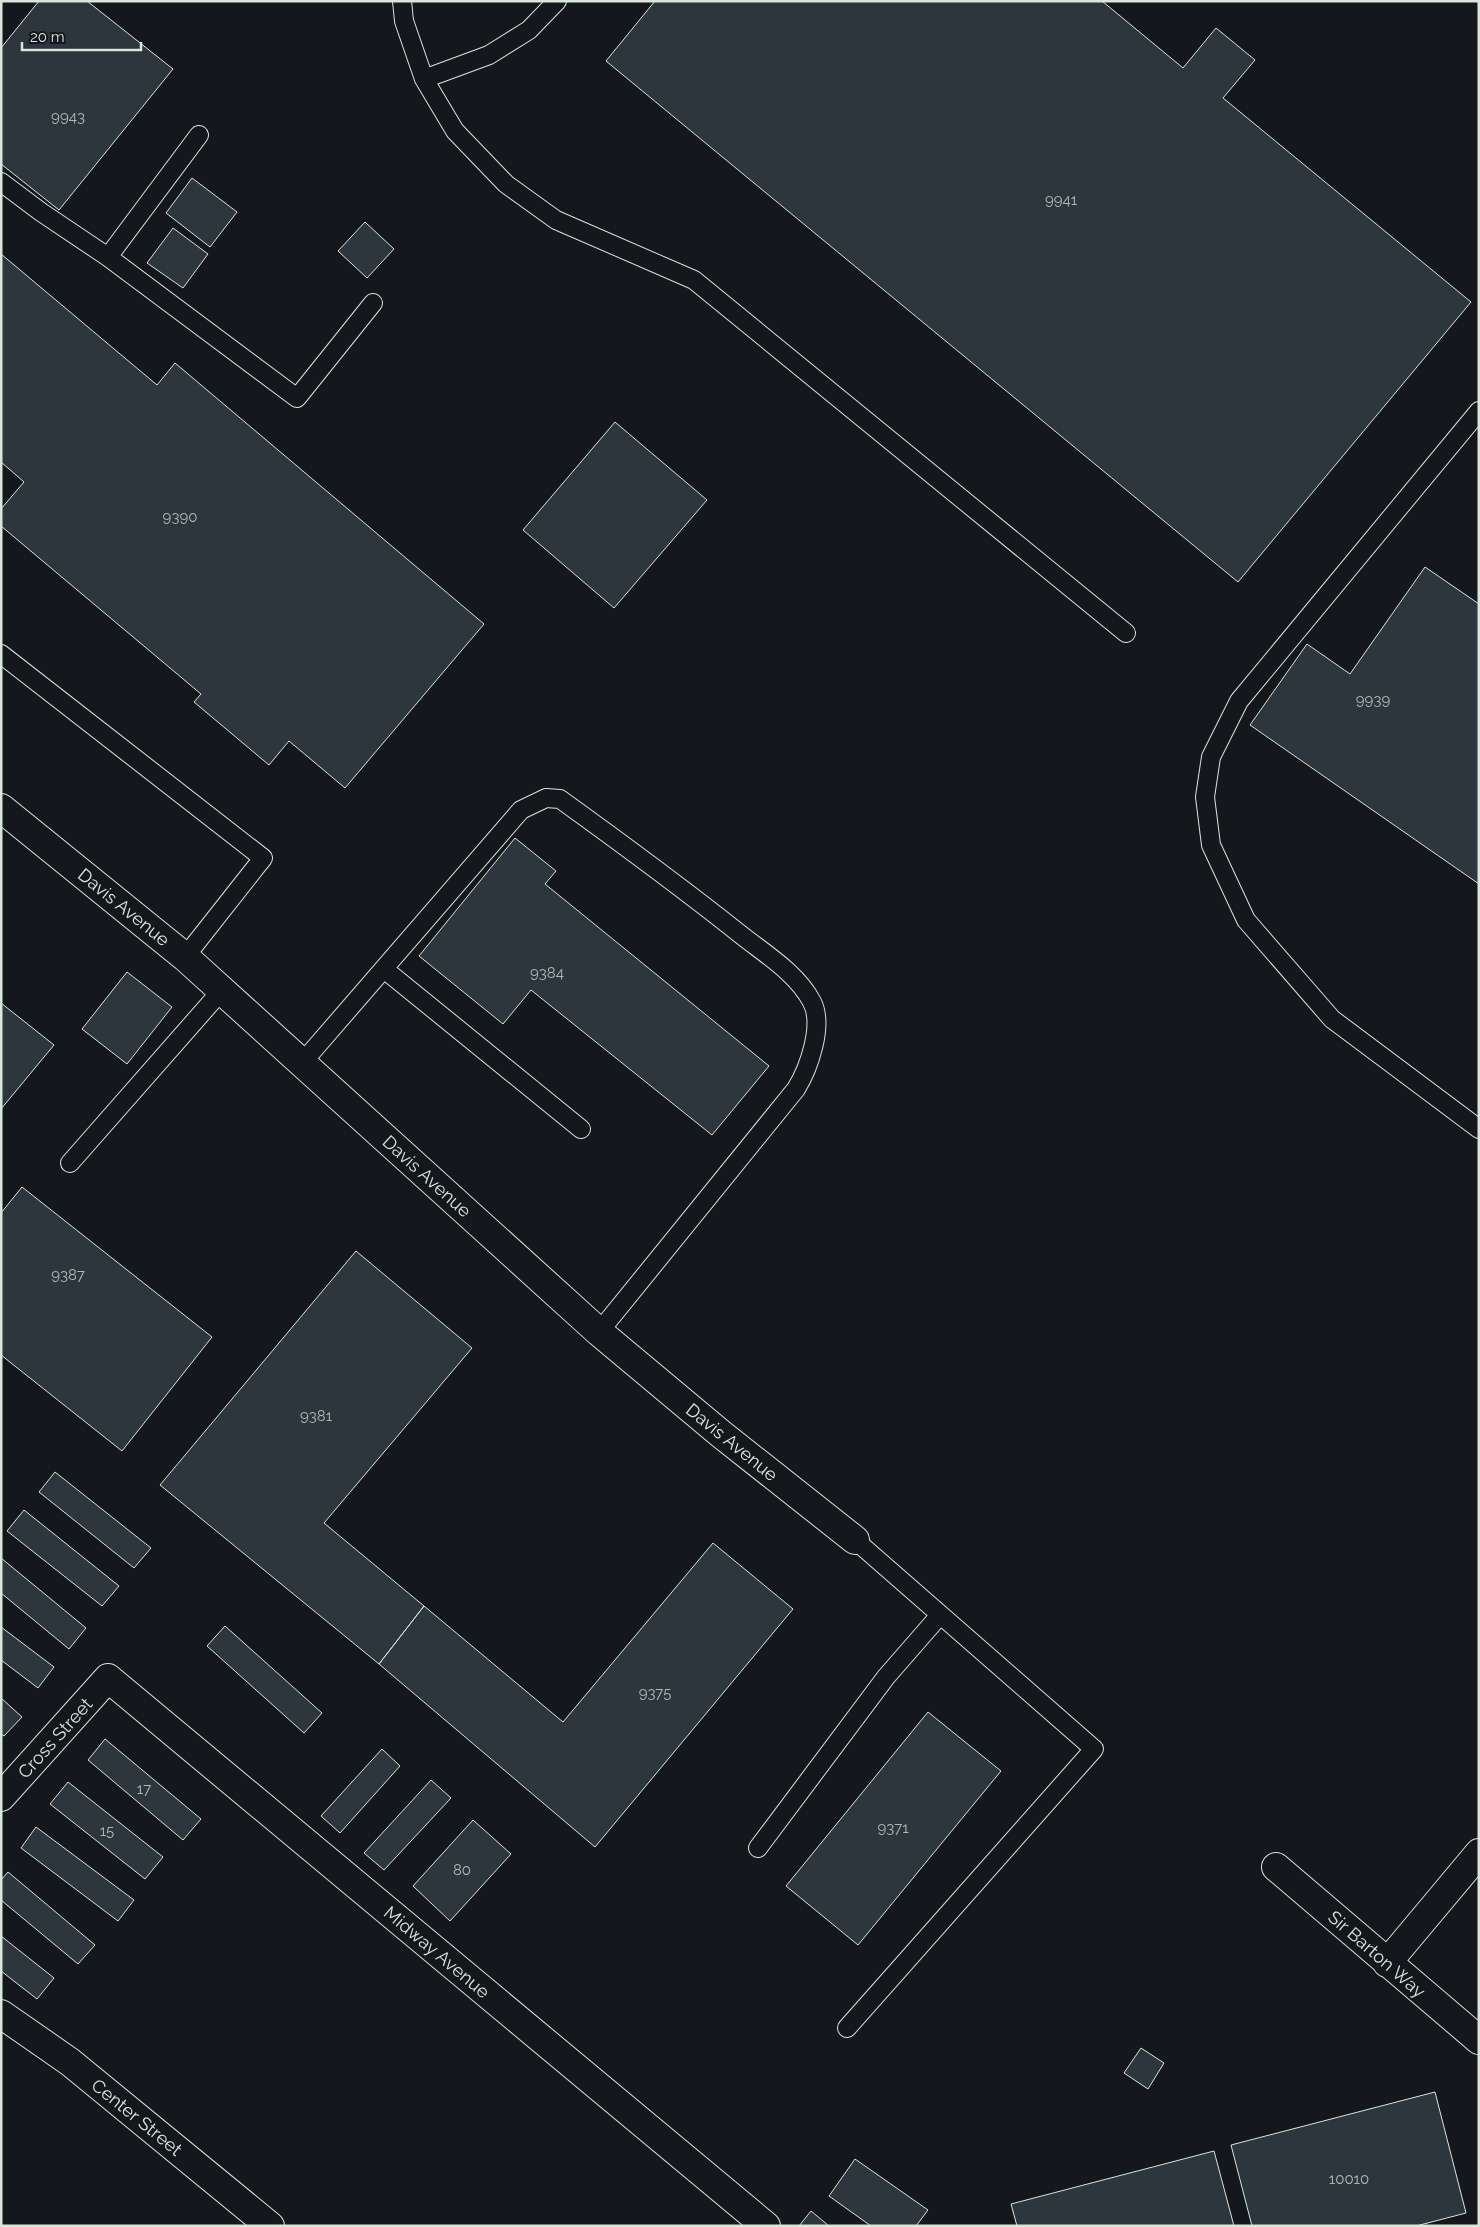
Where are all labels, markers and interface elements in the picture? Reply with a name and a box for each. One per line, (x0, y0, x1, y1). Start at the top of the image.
scale bar (22, 20, 141, 52)
text: 20 m (30, 28, 65, 46)
house number: 9943 (51, 108, 85, 126)
house number: 9941 (1045, 191, 1078, 209)
house number: 9390 (163, 508, 197, 526)
house number: 9939 (1356, 691, 1390, 709)
street label: Davis Avenue (74, 864, 174, 951)
house number: 9384 (530, 964, 564, 982)
street label: Davis Avenue (378, 1131, 476, 1221)
house number: 9387 (51, 1266, 85, 1284)
street label: Davis Avenue (682, 1399, 782, 1486)
house number: 9381 (300, 1407, 333, 1425)
house number: 9375 (639, 1684, 671, 1702)
street label: Cross Street (13, 1693, 97, 1783)
house number: 17 (137, 1780, 151, 1798)
house number: 9371 (877, 1819, 909, 1837)
house number: 15 (100, 1822, 114, 1840)
house number: 80 (453, 1861, 471, 1879)
street label: Midway Avenue (380, 1902, 494, 2003)
street label: Sir Barton Way (1324, 1906, 1430, 2002)
street label: Center Street (88, 2074, 186, 2160)
house number: 10010 (1329, 2170, 1369, 2188)

